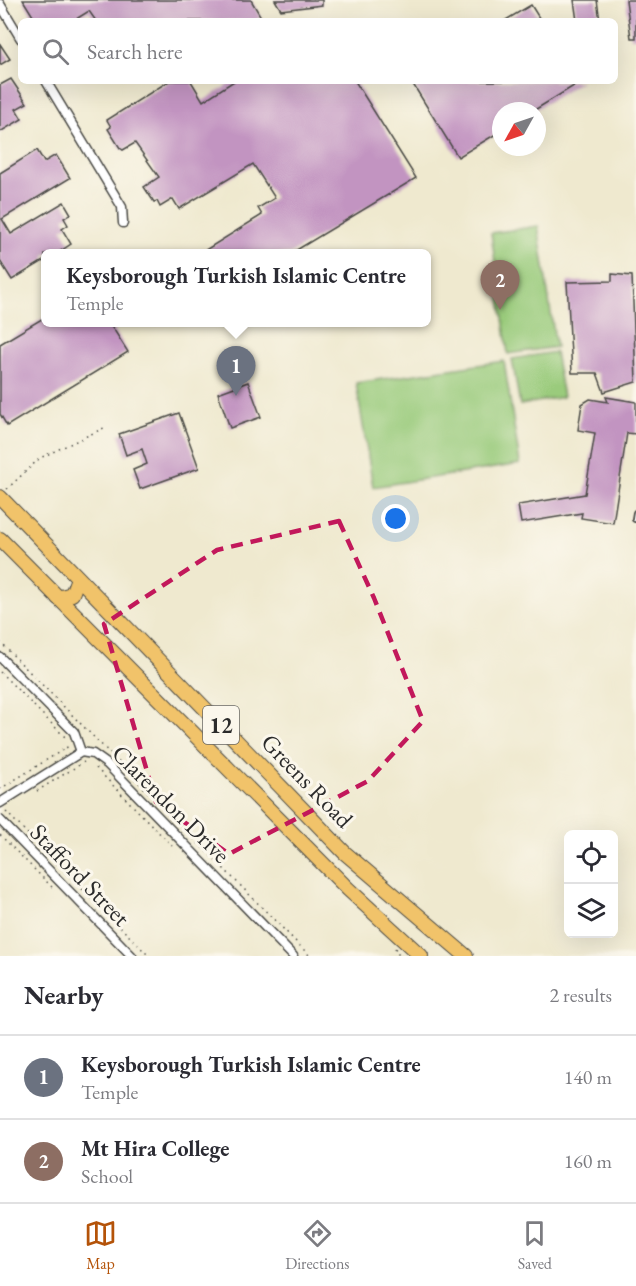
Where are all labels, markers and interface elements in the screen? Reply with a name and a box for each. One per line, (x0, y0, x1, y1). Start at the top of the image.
search box (18, 18, 618, 84)
icon: search (39, 35, 72, 68)
text: Search here (87, 37, 182, 66)
north arrow (492, 102, 546, 156)
popup (41, 249, 431, 327)
pin: 2 (480, 260, 520, 310)
text: Keysborough Turkish Islamic Centre (66, 261, 406, 290)
text: Temple (66, 290, 123, 316)
pin: 1 (216, 346, 256, 396)
your location (381, 504, 410, 533)
road number: 12 (203, 706, 239, 744)
street label: Greens Road (255, 727, 361, 835)
street label: Clarendon Drive (106, 738, 237, 869)
street label: Stafford Street (24, 817, 137, 933)
map controls (564, 830, 618, 938)
button: locate (564, 830, 618, 884)
button: layers (564, 884, 618, 938)
text: Nearby (24, 978, 104, 1012)
text: 2 results (549, 982, 612, 1008)
text: Keysborough Turkish Islamic Centre (81, 1050, 421, 1079)
text: 1 (38, 1064, 49, 1090)
text: 140 m (564, 1064, 612, 1090)
text: Temple (81, 1079, 138, 1105)
text: Mt Hira College (81, 1134, 230, 1163)
text: 2 (38, 1148, 49, 1174)
text: 160 m (564, 1148, 612, 1174)
text: School (81, 1163, 133, 1189)
tab: Map (84, 1217, 117, 1274)
tab: Directions (285, 1217, 350, 1274)
tab: Saved (518, 1217, 552, 1274)

